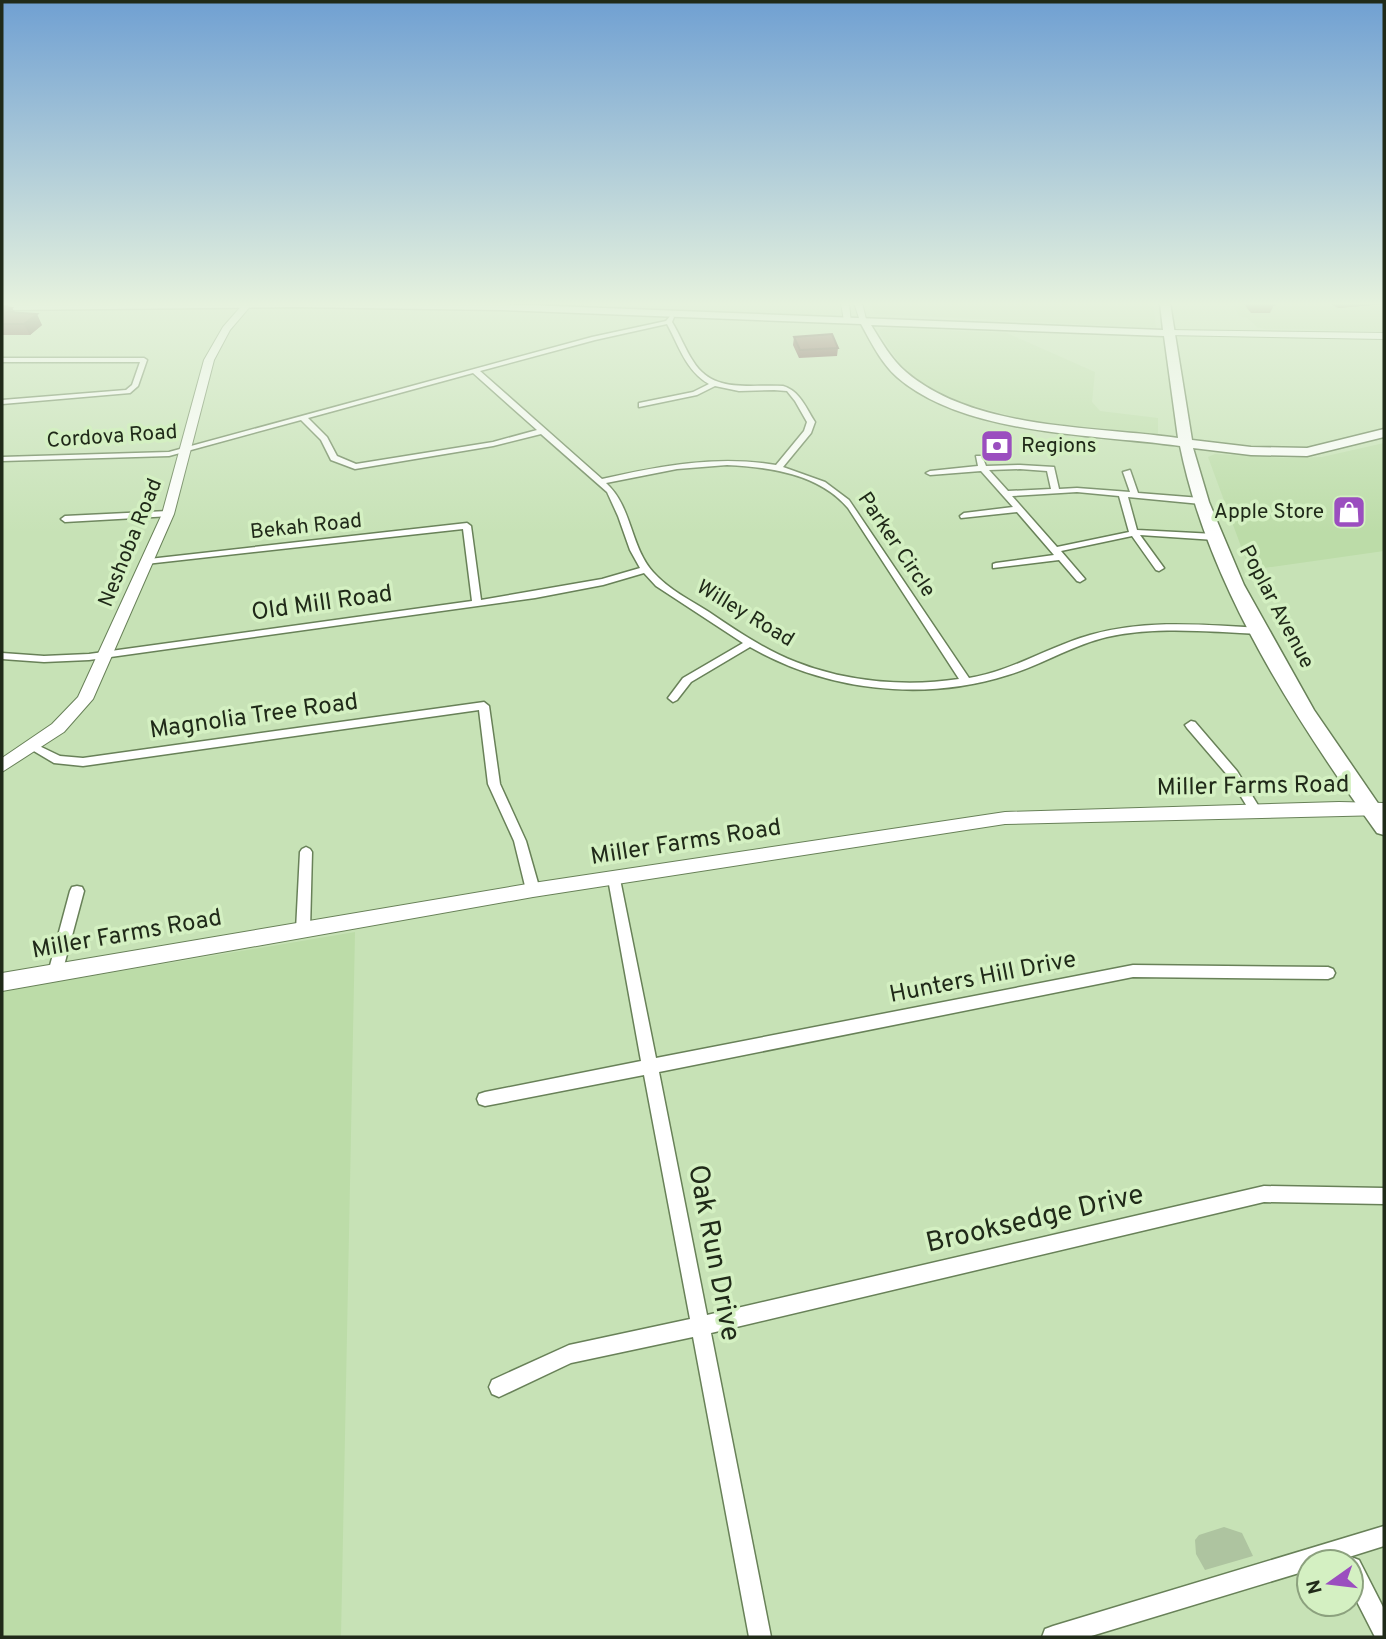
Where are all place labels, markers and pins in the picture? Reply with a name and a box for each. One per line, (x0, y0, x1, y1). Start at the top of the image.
bank icon: Regions (978, 427, 1016, 465)
place label: Regions (1021, 433, 1097, 460)
shop icon: Apple Store (1330, 493, 1368, 531)
place label: Apple Store (1214, 499, 1324, 526)

